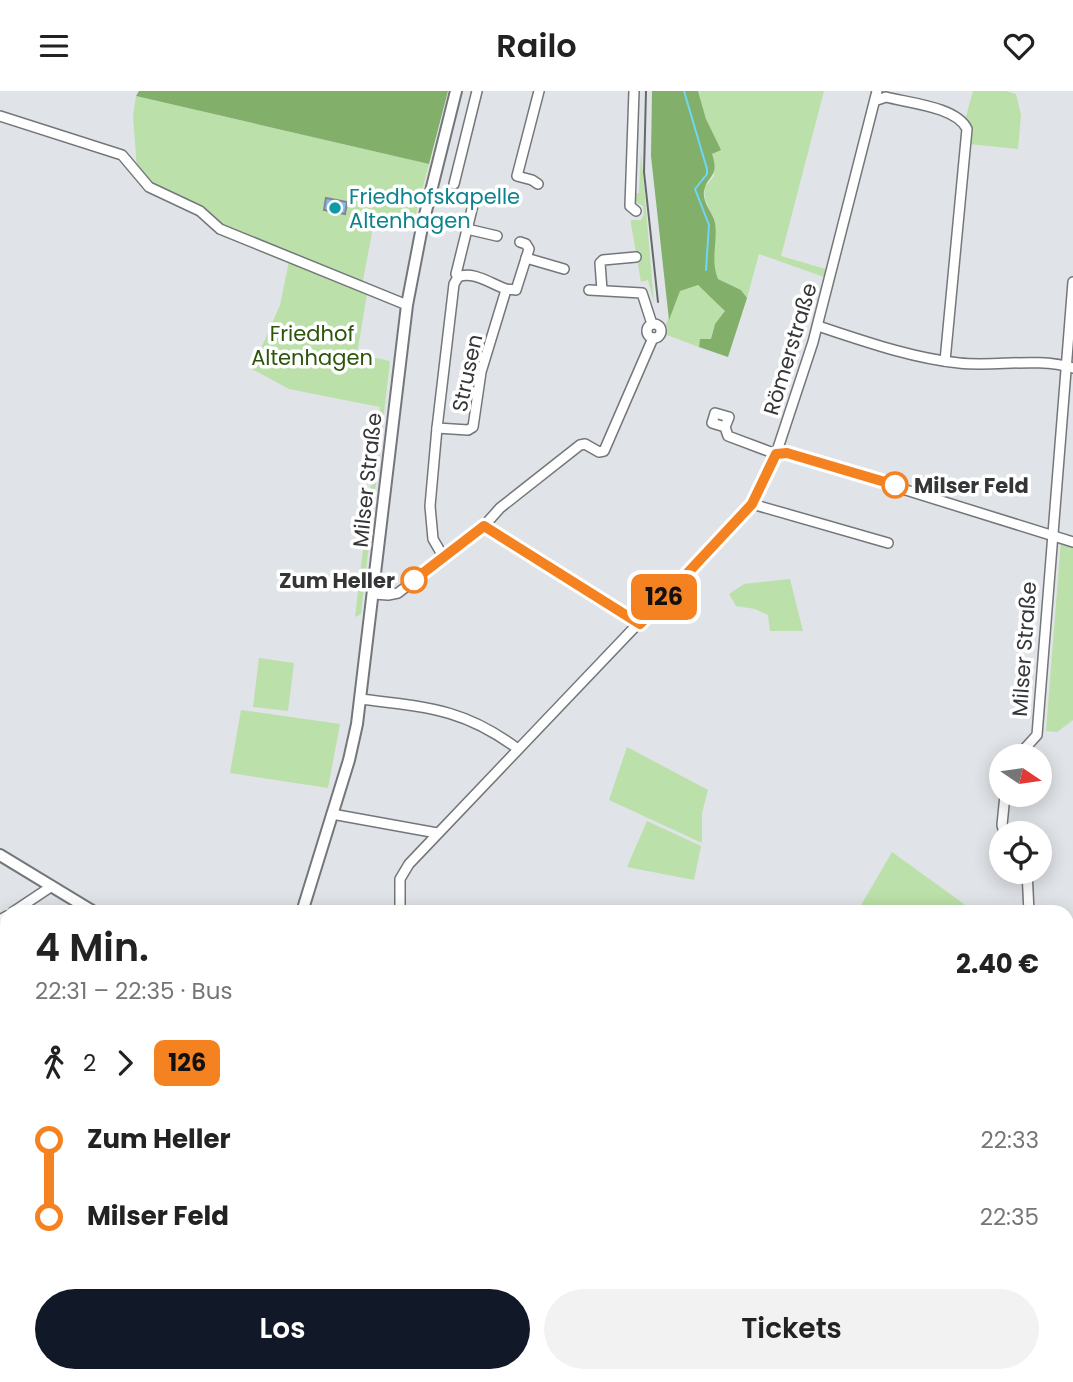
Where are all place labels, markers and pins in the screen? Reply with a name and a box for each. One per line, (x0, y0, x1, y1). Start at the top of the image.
place label: Friedhofskapelle Altenhagen (349, 182, 520, 235)
marker: Friedhofskapelle Altenhagen (327, 200, 343, 216)
place label: Milser Feld (914, 471, 1029, 500)
marker: Milser Feld (882, 472, 908, 498)
place label: Zum Heller (279, 566, 395, 595)
marker: Zum Heller (401, 567, 427, 593)

